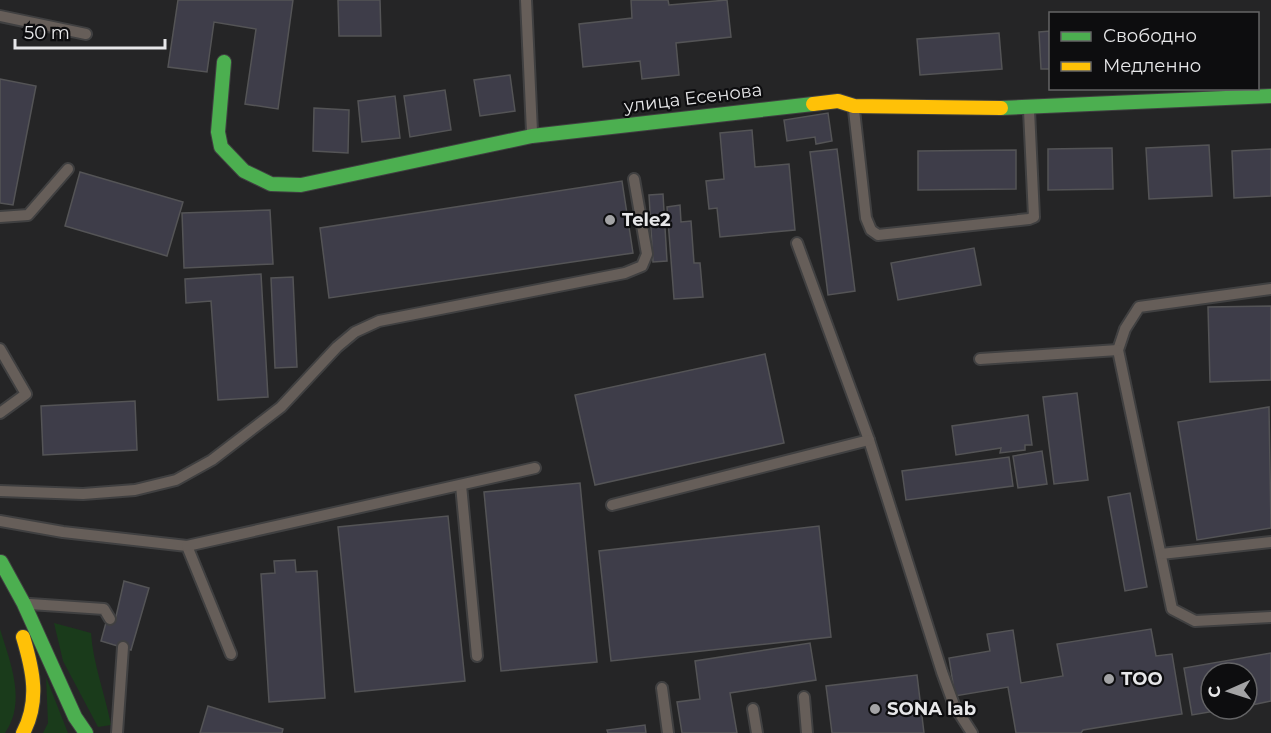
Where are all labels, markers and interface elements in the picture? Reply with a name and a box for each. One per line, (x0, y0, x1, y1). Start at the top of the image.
scale bar (15, 12, 165, 50)
legend (1049, 12, 1259, 90)
text: 50 m (24, 22, 70, 44)
text: Свободно (1103, 25, 1197, 47)
text: Медленно (1103, 55, 1201, 77)
street label: улица Есенова (622, 79, 763, 117)
place label: Tele2 (622, 209, 671, 231)
marker: Tele2 (603, 213, 617, 227)
north arrow (1199, 661, 1259, 721)
place label: ТОО (1121, 668, 1163, 690)
marker: ТОО (1102, 672, 1116, 686)
text: С (1205, 685, 1224, 698)
place label: SONA lab (887, 698, 976, 720)
marker: SONA lab (868, 702, 882, 716)

